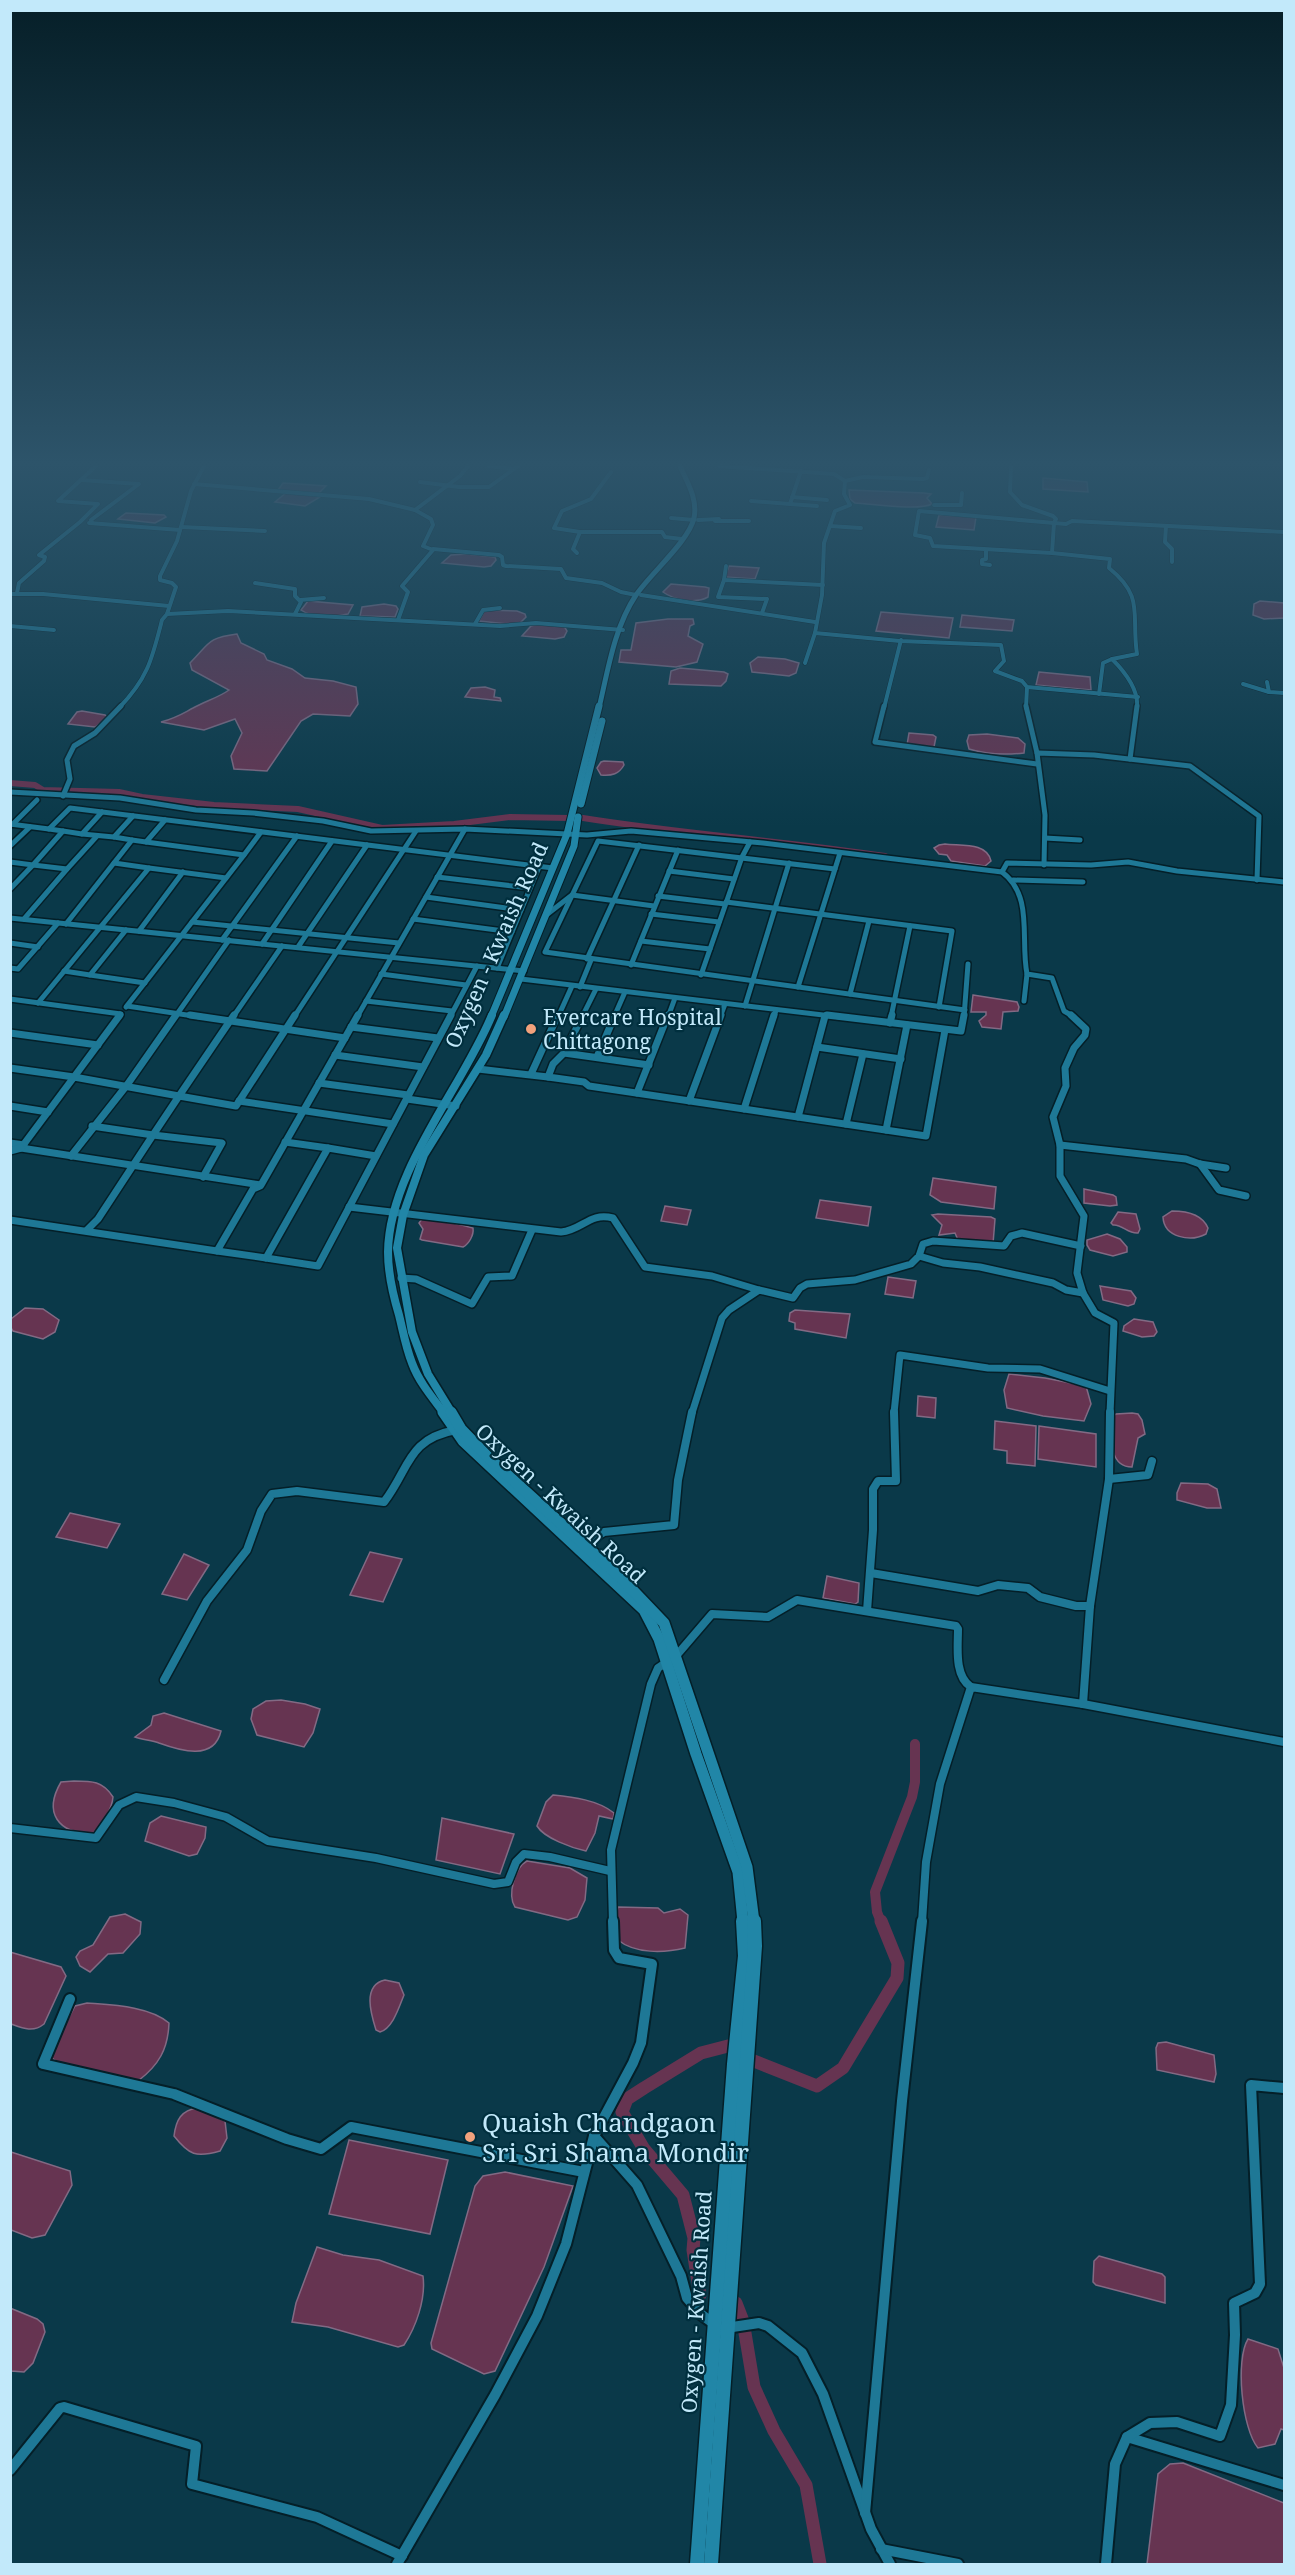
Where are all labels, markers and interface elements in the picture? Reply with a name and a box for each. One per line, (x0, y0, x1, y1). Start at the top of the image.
street label: Oxygen - Kwaish Road (438, 837, 554, 1052)
place label: Evercare Hospital Chittagong (543, 1003, 722, 1055)
marker: Evercare Hospital Chittagong (524, 1022, 538, 1036)
street label: Oxygen - Kwaish Road (470, 1417, 652, 1589)
place label: Quaish Chandgaon Sri Sri Shama Mondir (482, 2104, 749, 2170)
marker: Quaish Chandgaon Sri Sri Shama Mondir (463, 2130, 477, 2144)
street label: Oxygen - Kwaish Road (674, 2190, 718, 2414)

